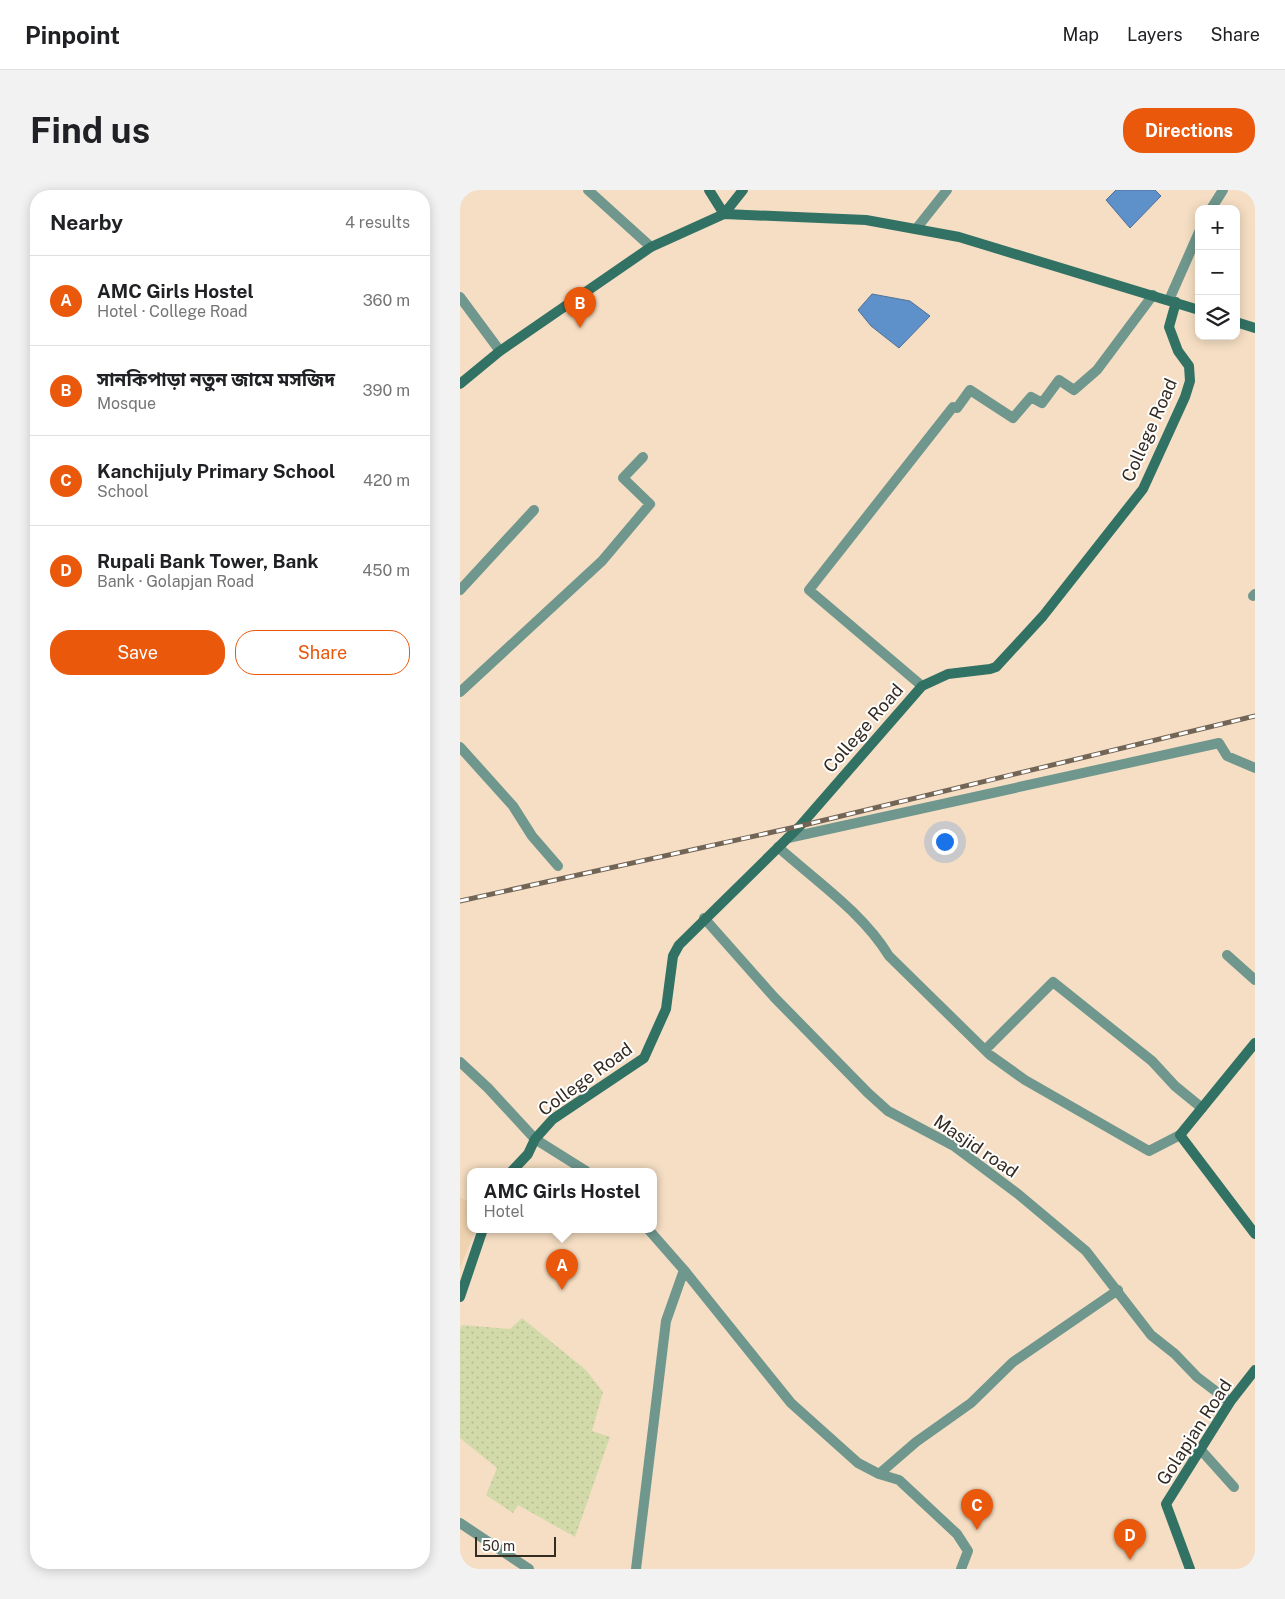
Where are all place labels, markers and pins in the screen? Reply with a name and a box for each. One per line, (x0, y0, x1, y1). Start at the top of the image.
pin: B (564, 287, 596, 328)
pin: A (546, 1249, 578, 1290)
pin: C (961, 1489, 993, 1530)
pin: D (1114, 1519, 1146, 1560)

